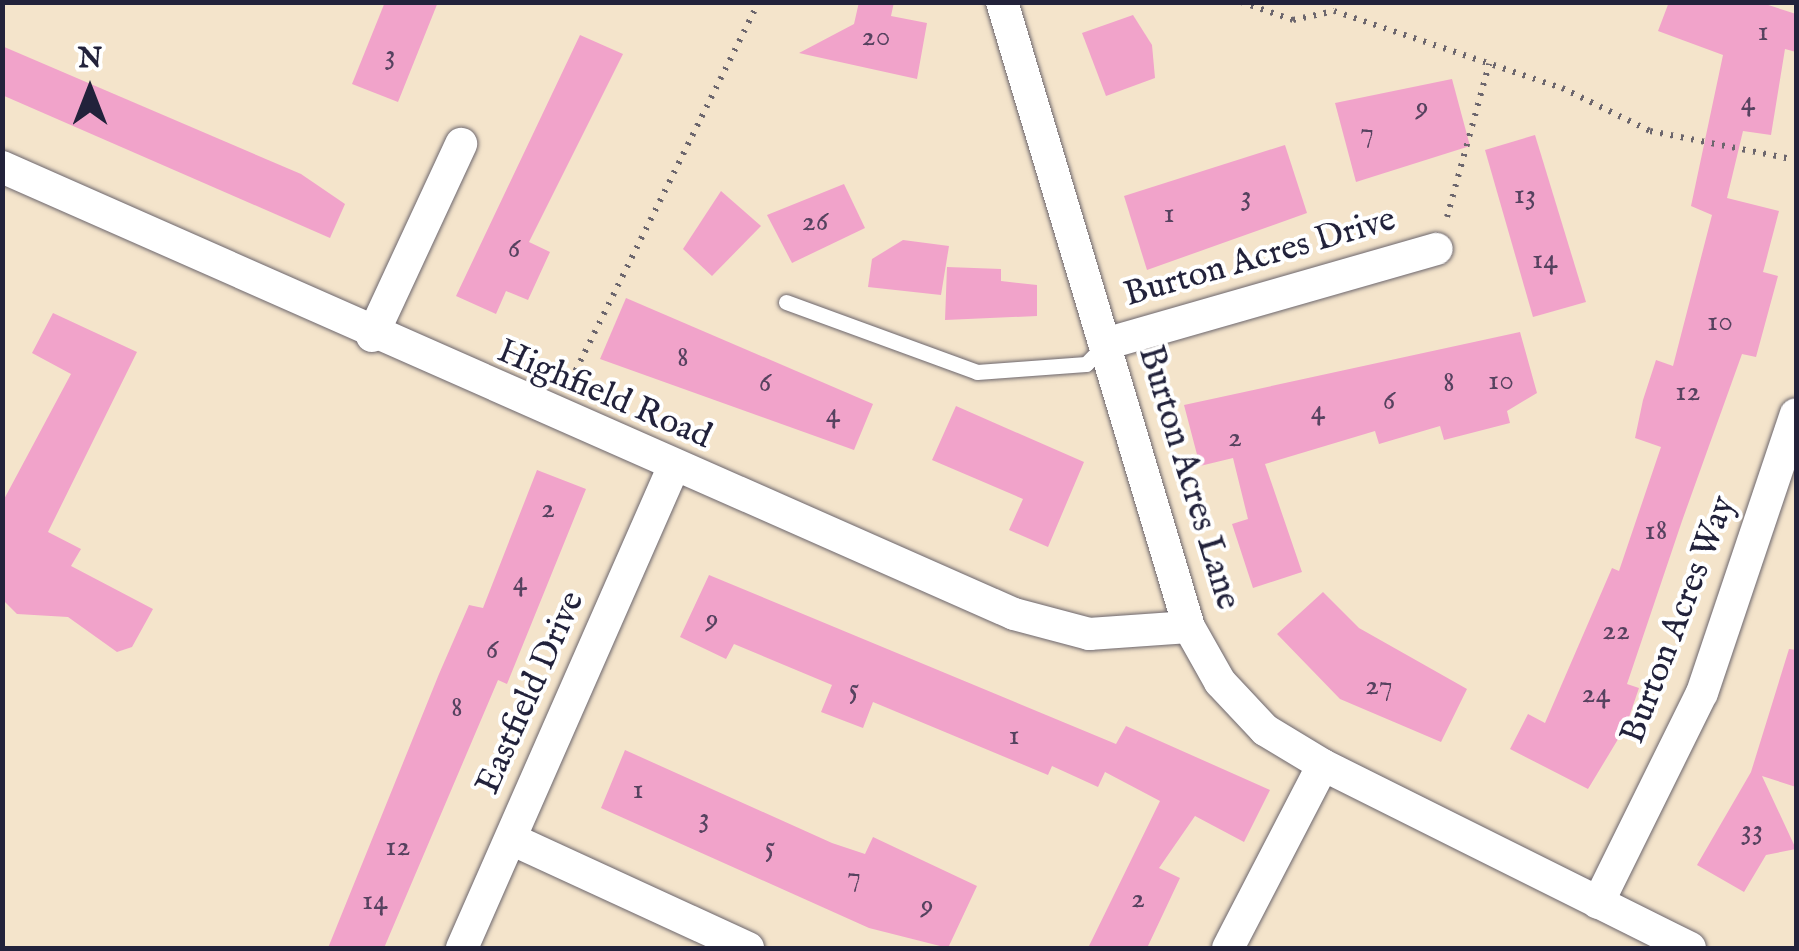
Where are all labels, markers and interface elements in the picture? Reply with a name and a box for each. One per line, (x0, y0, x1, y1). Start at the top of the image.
house number: 1 (1757, 14, 1769, 50)
house number: 20 (862, 19, 890, 55)
house number: 3 (384, 37, 396, 73)
north arrow (40, 40, 140, 140)
text: N (78, 42, 102, 77)
house number: 4 (1741, 84, 1755, 120)
house number: 9 (1415, 90, 1429, 126)
house number: 7 (1360, 115, 1374, 151)
house number: 13 (1514, 177, 1536, 213)
house number: 3 (1240, 178, 1252, 214)
house number: 1 (1163, 196, 1175, 232)
street label: Burton Acres Drive (1120, 199, 1400, 317)
house number: 26 (802, 204, 828, 240)
house number: 6 (508, 231, 520, 267)
house number: 14 (1532, 242, 1558, 278)
house number: 10 (1707, 304, 1733, 340)
street label: Highfield Road (491, 331, 717, 459)
house number: 8 (677, 340, 689, 376)
street label: Burton Acres Lane (1128, 341, 1248, 615)
house number: 10 (1488, 363, 1514, 399)
house number: 6 (759, 365, 771, 401)
house number: 8 (1443, 365, 1455, 401)
house number: 12 (1675, 374, 1701, 410)
house number: 6 (1383, 383, 1395, 419)
house number: 4 (1311, 393, 1325, 429)
house number: 4 (826, 396, 840, 432)
house number: 2 (1228, 420, 1242, 456)
street label: Burton Acres Way (1612, 490, 1746, 750)
house number: 2 (541, 491, 555, 527)
house number: 18 (1645, 513, 1667, 549)
house number: 4 (513, 564, 527, 600)
street label: Eastfield Drive (468, 585, 594, 801)
house number: 9 (705, 602, 719, 638)
house number: 22 (1602, 613, 1630, 649)
house number: 6 (486, 632, 498, 668)
house number: 27 (1365, 668, 1393, 704)
house number: 5 (849, 672, 859, 708)
house number: 24 (1582, 676, 1610, 712)
house number: 8 (451, 690, 463, 726)
house number: 1 (1008, 718, 1020, 754)
house number: 1 (632, 772, 644, 808)
house number: 3 (698, 800, 710, 836)
house number: 33 (1741, 812, 1763, 848)
house number: 12 (385, 829, 411, 865)
house number: 5 (765, 830, 775, 866)
house number: 7 (847, 859, 861, 895)
house number: 2 (1131, 881, 1145, 917)
house number: 14 (362, 883, 388, 919)
house number: 9 (920, 888, 934, 924)

